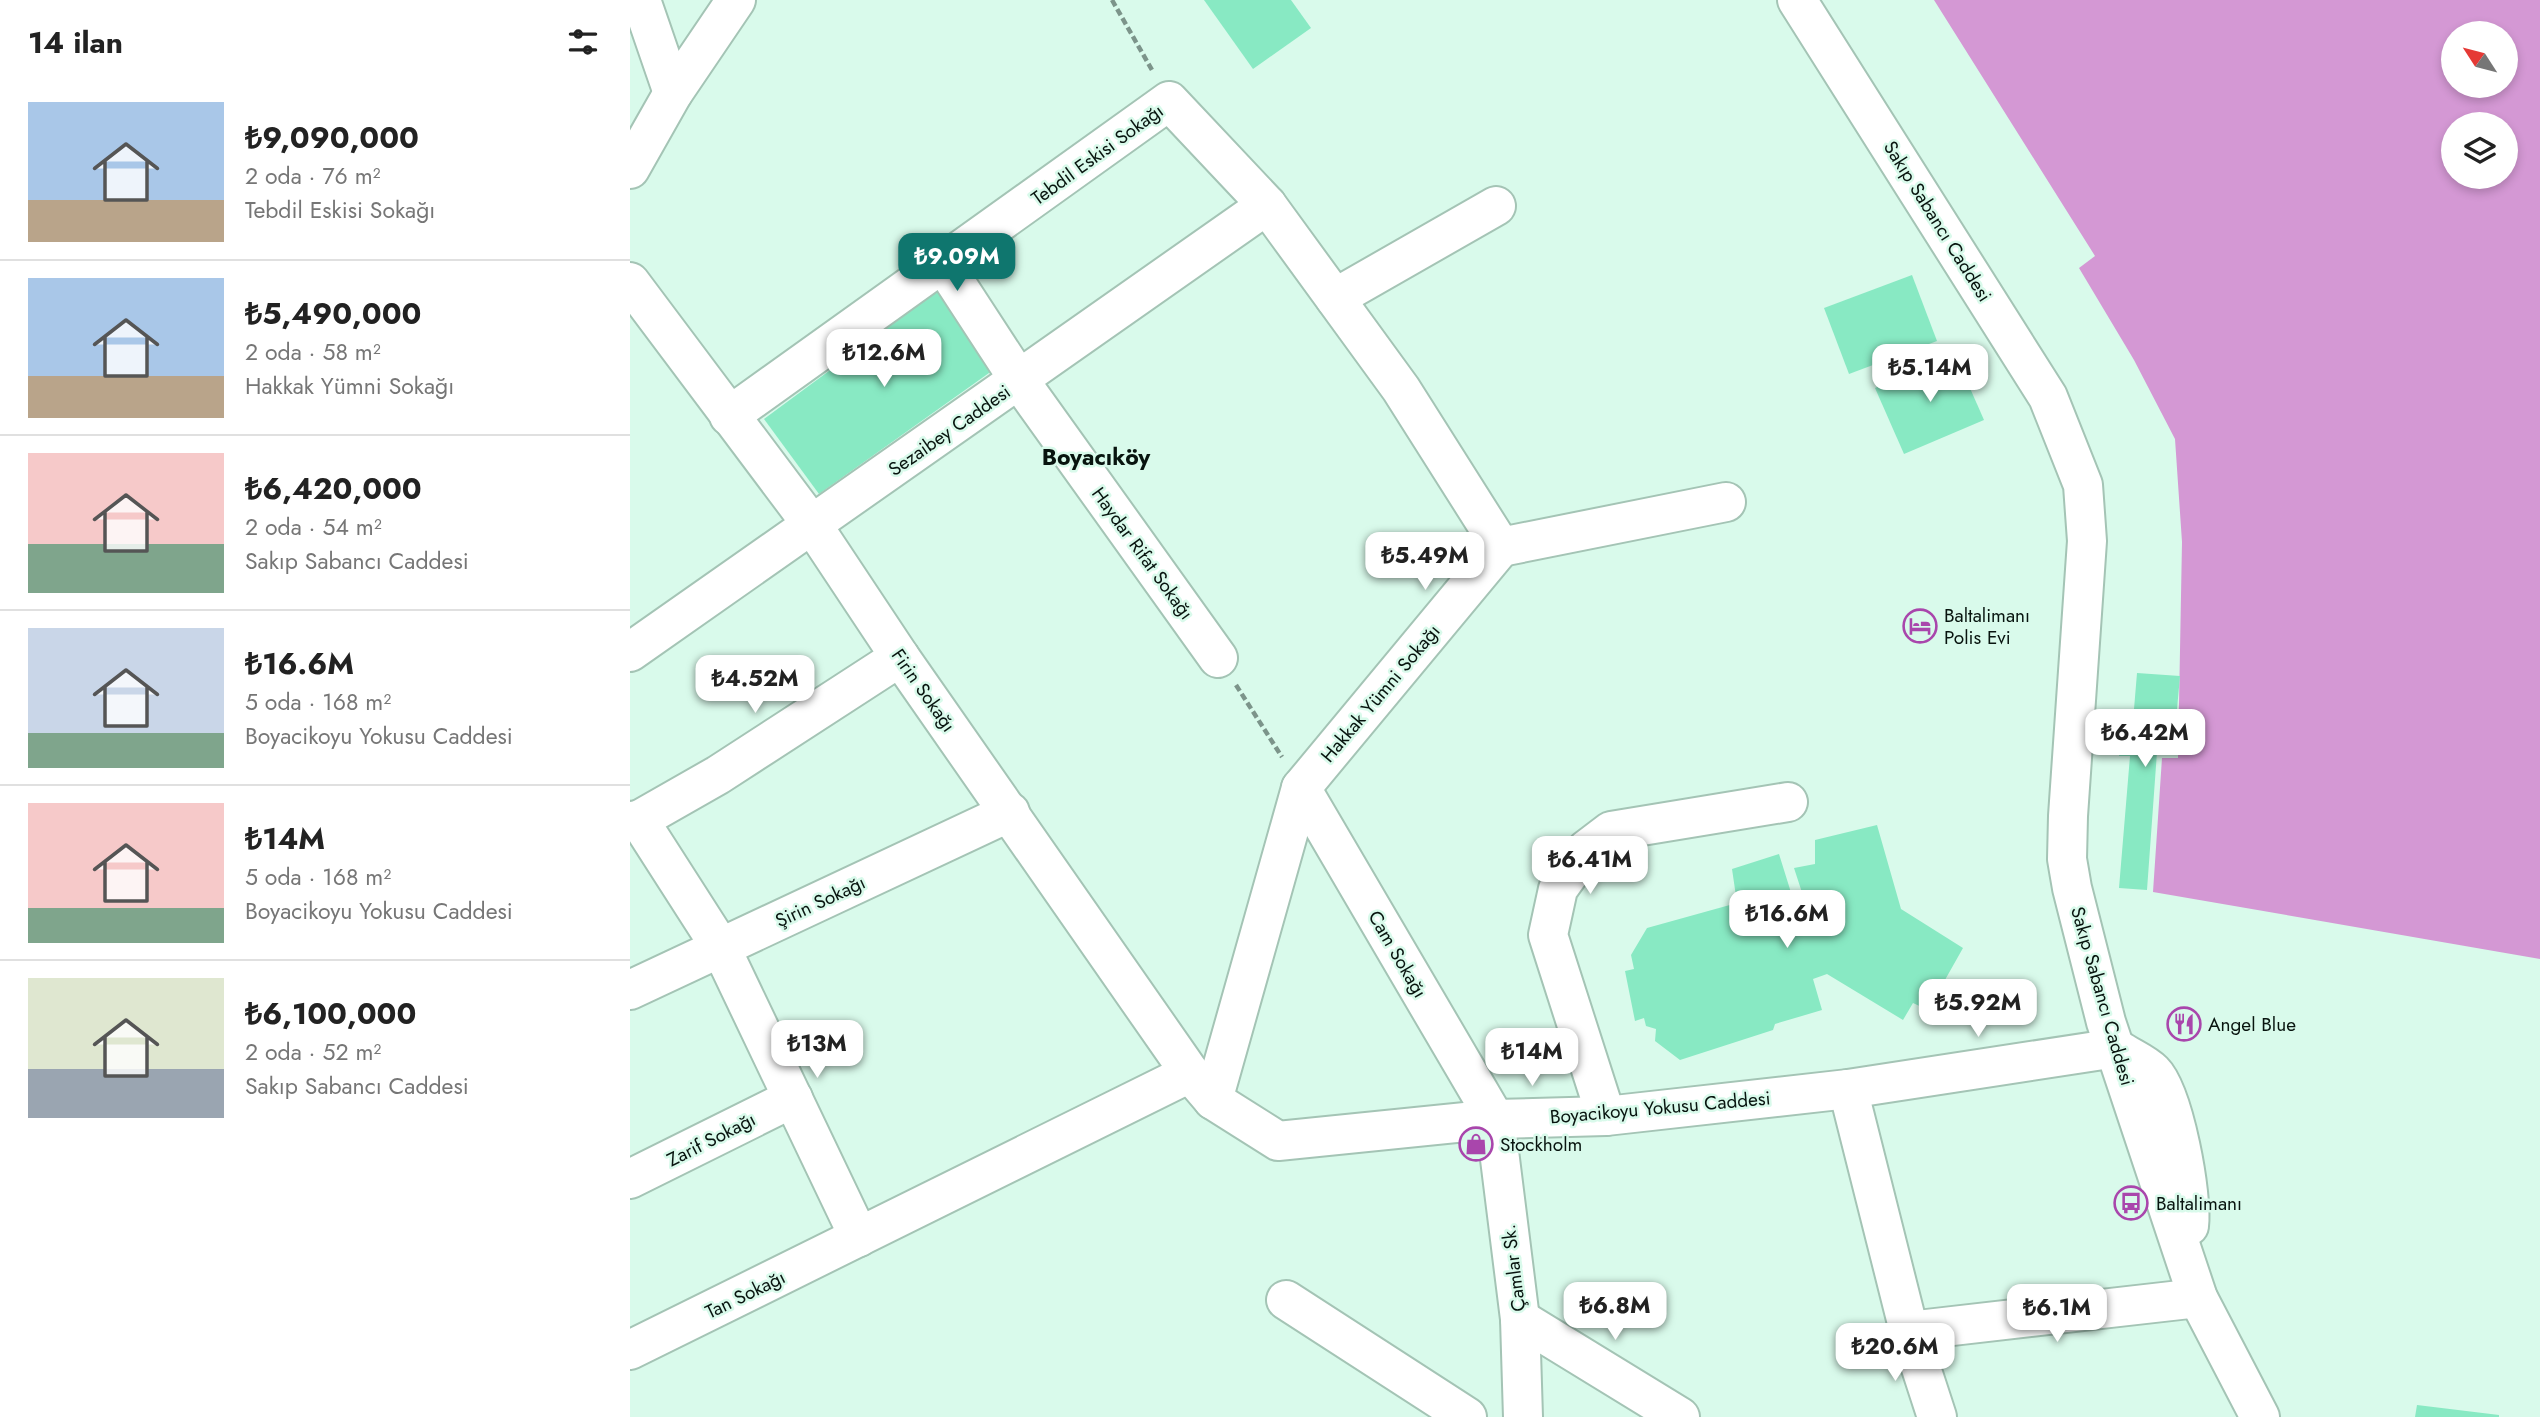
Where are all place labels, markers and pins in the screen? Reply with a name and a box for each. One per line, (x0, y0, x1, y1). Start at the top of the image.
pin: ₺9.09M (900, 233, 1014, 293)
pin: ₺12.6M (827, 330, 941, 389)
pin: ₺5.14M (1873, 344, 1987, 404)
pin: ₺5.49M (1368, 532, 1482, 592)
place label: Baltalimanı Polis Evi (1944, 602, 2030, 651)
hotel icon: Baltalimanı Polis Evi (1901, 607, 1939, 645)
pin: ₺4.52M (698, 656, 812, 715)
pin: ₺6.42M (2088, 710, 2202, 769)
pin: ₺6.41M (1533, 836, 1647, 896)
pin: ₺16.6M (1730, 890, 1844, 950)
pin: ₺5.92M (1921, 979, 2035, 1039)
restaurant icon: Angel Blue (2165, 1005, 2203, 1043)
place label: Angel Blue (2208, 1011, 2296, 1038)
pin: ₺13M (776, 1020, 858, 1080)
pin: ₺14M (1491, 1028, 1573, 1088)
shop icon: Stockholm (1457, 1125, 1495, 1163)
place label: Stockholm (1500, 1131, 1582, 1158)
bus stop icon: Baltalimanı (2112, 1184, 2150, 1222)
place label: Baltalimanı (2156, 1190, 2242, 1217)
pin: ₺6.8M (1566, 1282, 1664, 1342)
pin: ₺6.1M (2008, 1284, 2106, 1344)
pin: ₺20.6M (1838, 1324, 1952, 1383)

